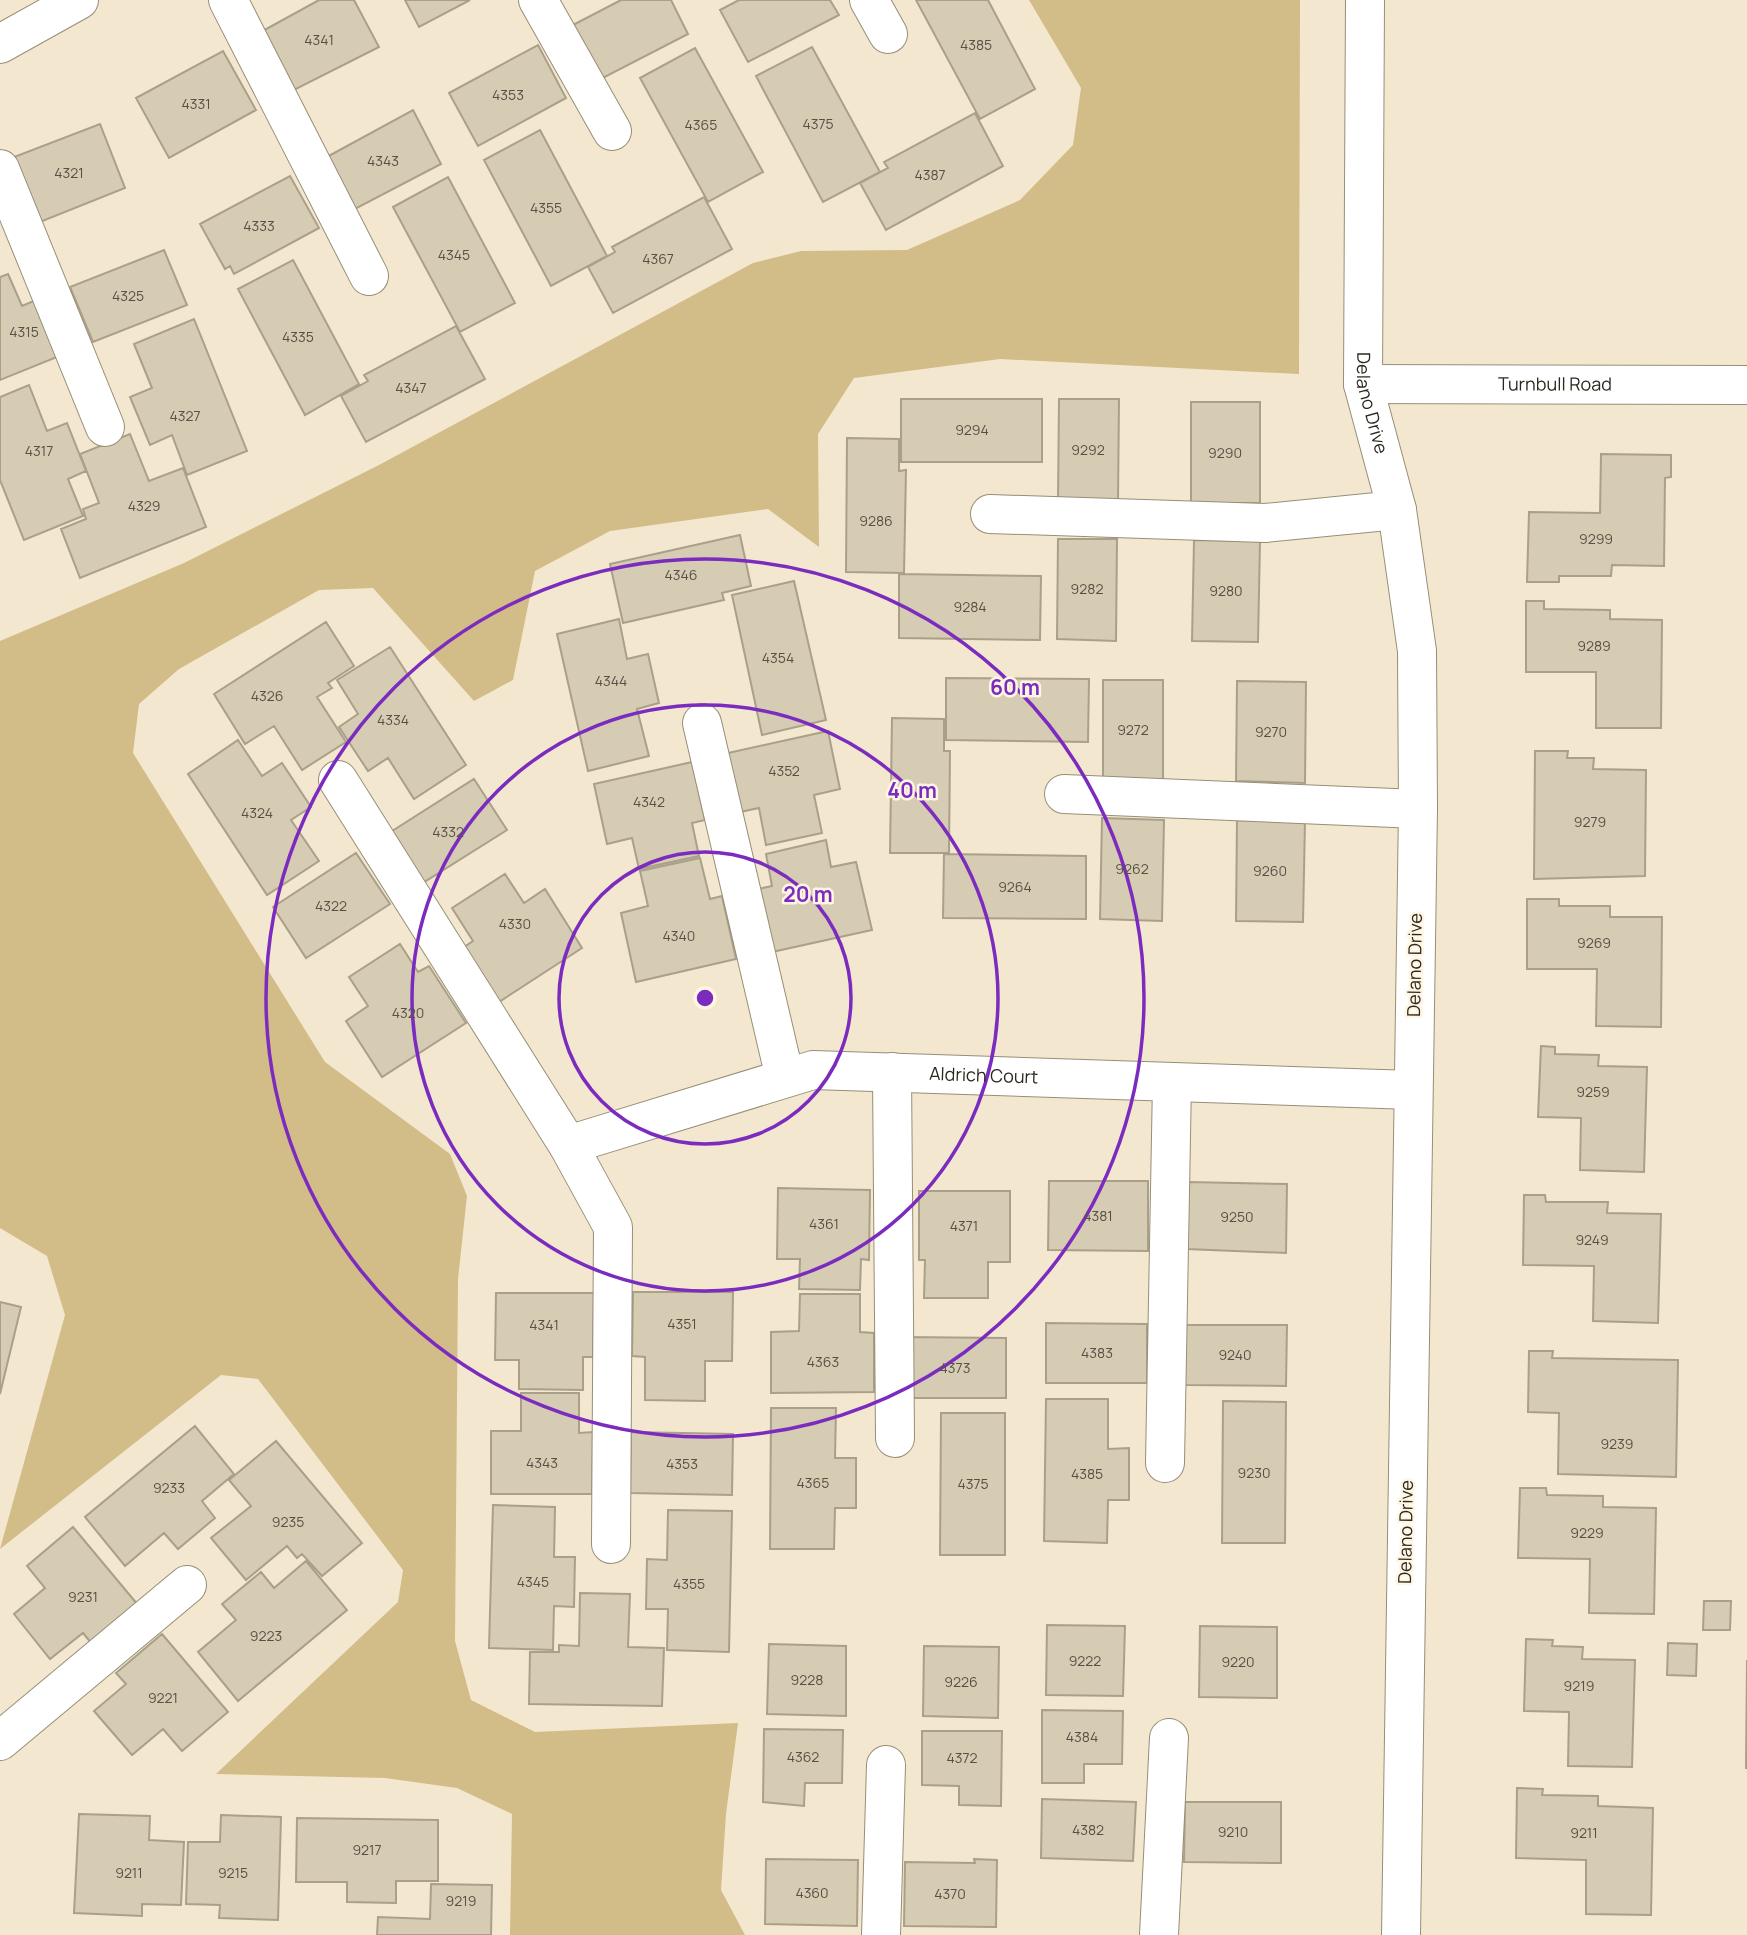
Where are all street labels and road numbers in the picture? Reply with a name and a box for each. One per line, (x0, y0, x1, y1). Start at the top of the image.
street label: Delano Drive (1352, 352, 1394, 456)
street label: Turnbull Road (1498, 371, 1612, 396)
street label: Delano Drive (1401, 913, 1427, 1017)
street label: Aldrich Court (929, 1061, 1039, 1089)
street label: Delano Drive (1392, 1480, 1418, 1584)

